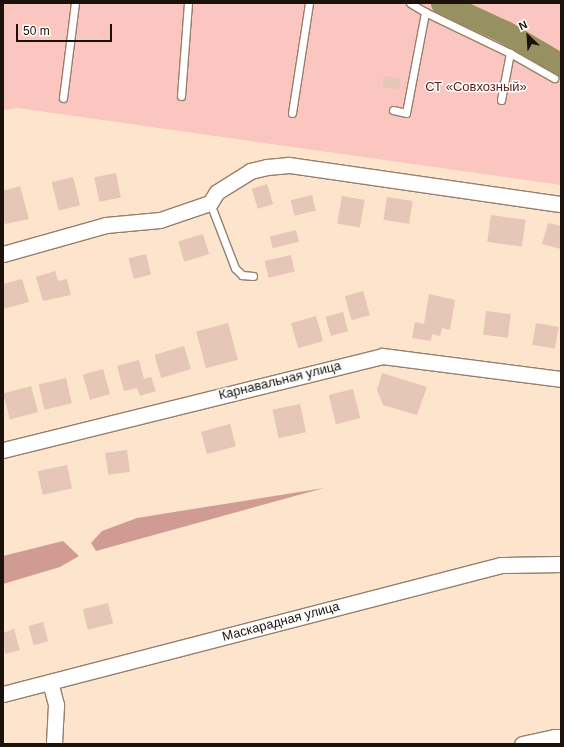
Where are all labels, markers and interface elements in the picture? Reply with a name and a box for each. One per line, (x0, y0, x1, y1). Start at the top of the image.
scale bar (18, 16, 114, 42)
north arrow (508, 16, 548, 56)
text: N (517, 18, 529, 32)
text: 50 m (23, 24, 50, 38)
park label: СТ «Совхозный» (425, 79, 527, 95)
street label: Карнавальная улица (217, 358, 343, 404)
street label: Маскарадная улица (221, 599, 341, 645)

